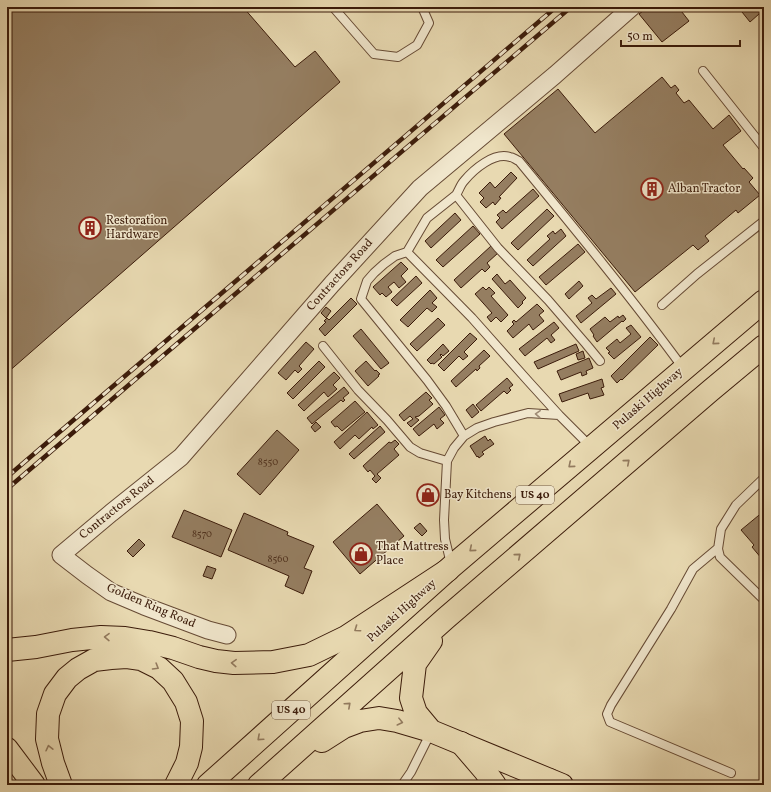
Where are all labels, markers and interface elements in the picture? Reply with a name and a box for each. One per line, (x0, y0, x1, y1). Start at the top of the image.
scale bar (621, 22, 740, 48)
text: 50 m (627, 29, 653, 45)
building icon: Alban Tractor (639, 176, 665, 202)
place label: Alban Tractor (668, 181, 740, 197)
place label: Restoration Hardware (106, 213, 167, 243)
building icon: Restoration Hardware (77, 215, 103, 241)
street label: Contractors Road (303, 235, 377, 315)
one-way arrow (712, 337, 720, 345)
street label: Pulaski Highway (610, 364, 687, 434)
one-way arrow (535, 409, 541, 418)
house number: 8550 (258, 455, 278, 469)
one-way arrow (623, 459, 630, 466)
one-way arrow (569, 460, 576, 467)
street label: Contractors Road (76, 473, 158, 543)
shop icon: Bay Kitchens (415, 482, 441, 508)
road number: US 40 (516, 486, 554, 504)
place label: Bay Kitchens (444, 487, 512, 503)
house number: 8570 (192, 527, 212, 541)
place label: That Mattress Place (376, 539, 449, 569)
shop icon: That Mattress Place (348, 541, 374, 567)
one-way arrow (470, 544, 477, 551)
house number: 8560 (268, 552, 288, 566)
one-way arrow (513, 554, 520, 561)
street label: Pulaski Highway (364, 575, 440, 646)
street label: Golden Ring Road (104, 580, 198, 632)
one-way arrow (354, 624, 361, 632)
one-way arrow (104, 633, 110, 642)
one-way arrow (231, 658, 237, 667)
one-way arrow (152, 662, 159, 670)
road number: US 40 (272, 701, 310, 719)
one-way arrow (343, 703, 351, 710)
one-way arrow (397, 718, 403, 726)
one-way arrow (257, 733, 265, 741)
one-way arrow (46, 745, 54, 751)

